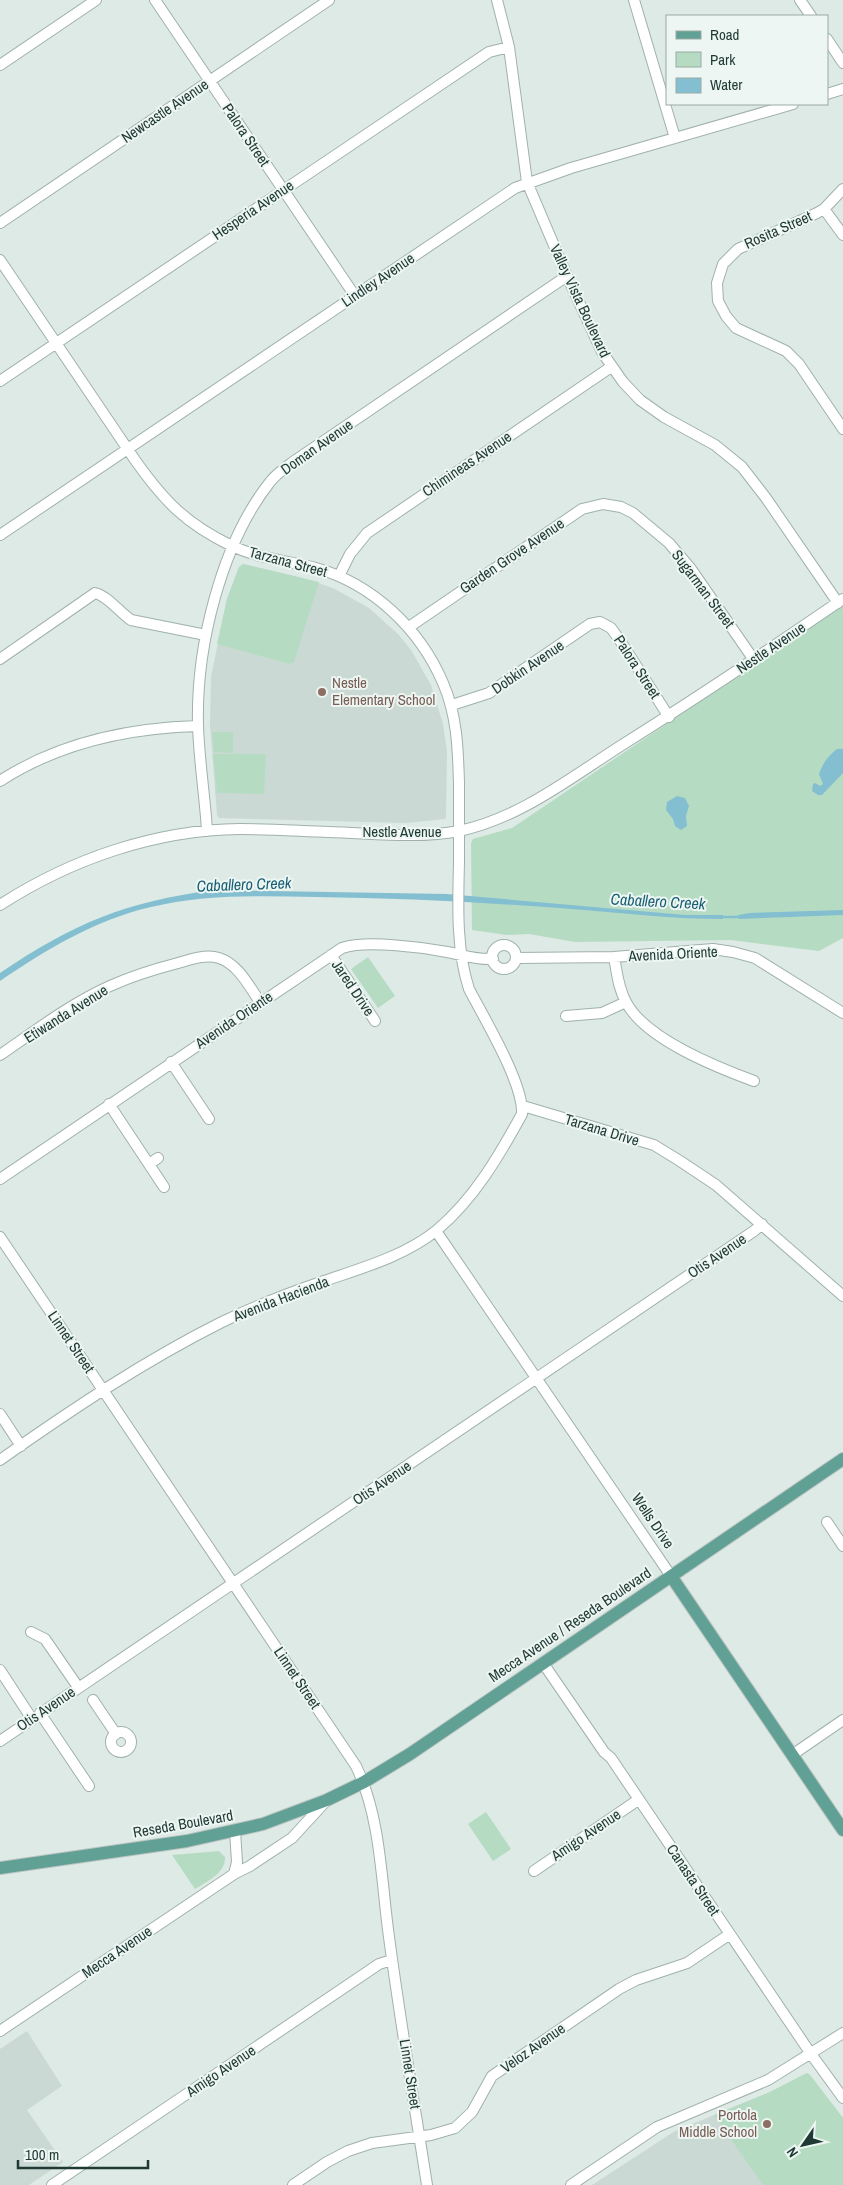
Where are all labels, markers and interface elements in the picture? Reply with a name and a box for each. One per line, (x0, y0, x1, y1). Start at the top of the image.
legend (666, 15, 828, 105)
text: Road (710, 24, 739, 45)
text: Park (710, 49, 736, 70)
street label: Newcastle Avenue (117, 74, 213, 148)
text: Water (710, 74, 742, 95)
street label: Palora Street (218, 99, 276, 171)
street label: Hesperia Avenue (208, 174, 298, 245)
street label: Rosita Street (741, 205, 815, 254)
street label: Valley Vista Boulevard (545, 241, 616, 361)
street label: Lindley Avenue (337, 247, 419, 312)
street label: Doman Avenue (276, 414, 357, 479)
street label: Chimineas Avenue (418, 426, 516, 501)
street label: Garden Grove Avenue (455, 513, 568, 598)
street label: Tarzana Street (247, 541, 330, 582)
street label: Sugarman Street (667, 545, 740, 633)
street label: Nestle Avenue (732, 617, 810, 678)
street label: Palora Street (609, 631, 666, 703)
street label: Dobkin Avenue (487, 635, 568, 699)
place label: Nestle Elementary School (332, 672, 435, 710)
marker: Nestle Elementary School (316, 686, 328, 698)
street label: Nestle Avenue (362, 821, 442, 842)
water label: Caballero Creek (196, 871, 292, 897)
water label: Caballero Creek (610, 888, 706, 914)
street label: Avenida Oriente (627, 941, 718, 966)
street label: Jared Drive (327, 955, 380, 1020)
street label: Etiwanda Avenue (20, 979, 112, 1048)
street label: Avenida Oriente (190, 986, 277, 1054)
street label: Tarzana Drive (562, 1108, 642, 1151)
street label: Otis Avenue (683, 1228, 750, 1283)
street label: Avenida Hacienda (229, 1271, 332, 1327)
street label: Linnet Street (43, 1307, 100, 1377)
street label: Otis Avenue (348, 1455, 415, 1510)
street label: Wells Drive (627, 1489, 680, 1553)
street label: Mecca Avenue / Reseda Boulevard (484, 1562, 655, 1687)
street label: Linnet Street (269, 1643, 326, 1713)
street label: Otis Avenue (12, 1681, 79, 1736)
street label: Amigo Avenue (546, 1803, 625, 1866)
street label: Reseda Boulevard (131, 1804, 235, 1843)
street label: Canasta Street (662, 1840, 725, 1920)
street label: Mecca Avenue (77, 1920, 156, 1983)
street label: Veloz Avenue (496, 2018, 569, 2078)
street label: Linnet Street (395, 2037, 426, 2111)
street label: Amigo Avenue (181, 2039, 260, 2102)
place label: Portola Middle School (679, 2104, 757, 2142)
marker: Portola Middle School (761, 2118, 773, 2130)
north arrow (778, 2120, 828, 2170)
scale bar (18, 2138, 148, 2170)
text: 100 m (25, 2144, 59, 2165)
text: N (782, 2144, 802, 2161)

